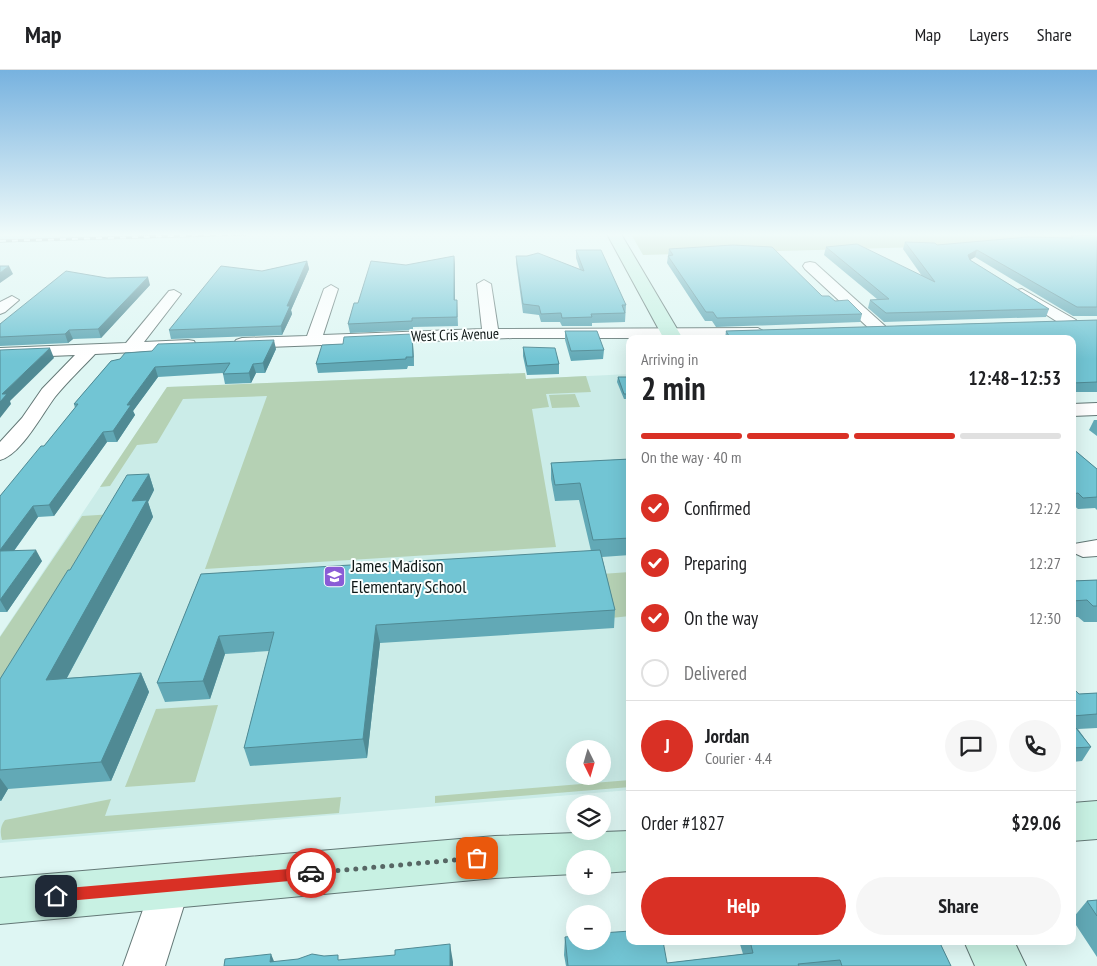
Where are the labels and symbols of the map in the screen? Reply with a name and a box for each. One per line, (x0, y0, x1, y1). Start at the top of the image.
street label: West Cris Avenue (411, 323, 499, 346)
place label: James Madison Elementary School (350, 554, 467, 598)
school or university icon: James Madison Elementary School (323, 564, 347, 588)
north arrow (566, 740, 611, 785)
pin (456, 837, 498, 879)
courier (286, 848, 336, 898)
pin (35, 875, 77, 917)

